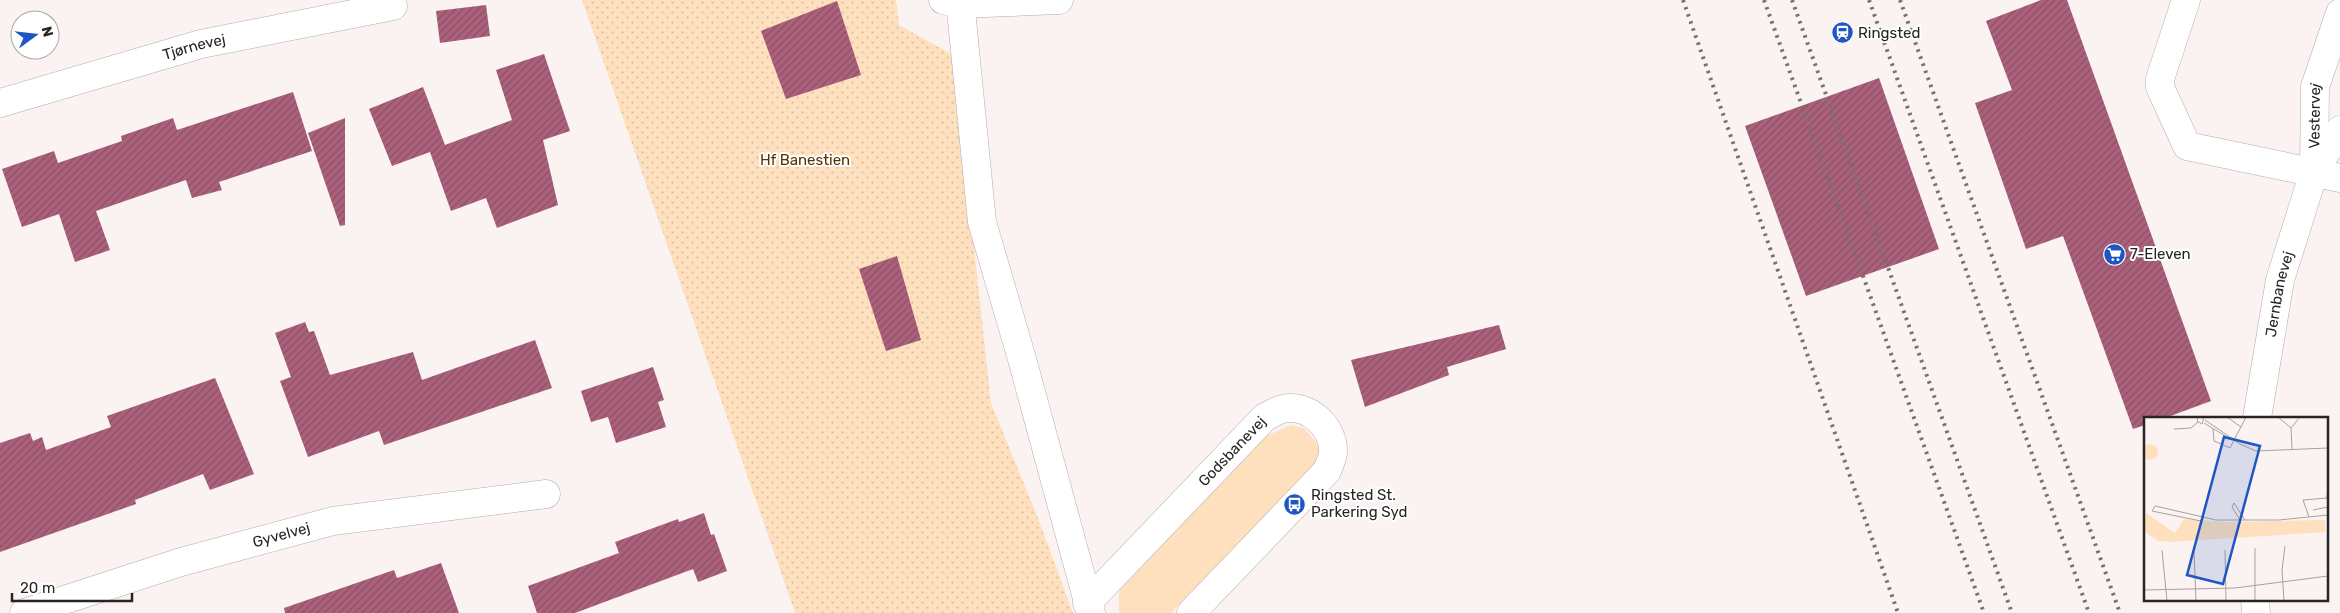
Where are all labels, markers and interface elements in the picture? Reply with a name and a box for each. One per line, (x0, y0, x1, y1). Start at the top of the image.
north arrow (10, 10, 60, 60)
station icon: Ringsted (1830, 21, 1854, 45)
place label: Ringsted (1858, 24, 1920, 42)
text: N (38, 25, 57, 39)
street label: Tjørnevej (160, 30, 227, 64)
street label: Vestervej (2305, 81, 2325, 149)
park label: Hf Banestien (760, 151, 850, 169)
supermarket icon: 7-Eleven (2102, 242, 2126, 266)
place label: 7-Eleven (2130, 245, 2191, 263)
street label: Jernbanevej (2262, 249, 2298, 338)
street label: Godsbanevej (1195, 412, 1270, 490)
inset map (2144, 417, 2328, 600)
place label: Ringsted St. Parkering Syd (1311, 486, 1408, 521)
bus stop icon: Ringsted St. Parkering Syd (1283, 492, 1307, 516)
street label: Gyvelvej (251, 519, 312, 551)
scale bar (12, 570, 132, 602)
text: 20 m (20, 579, 55, 597)

